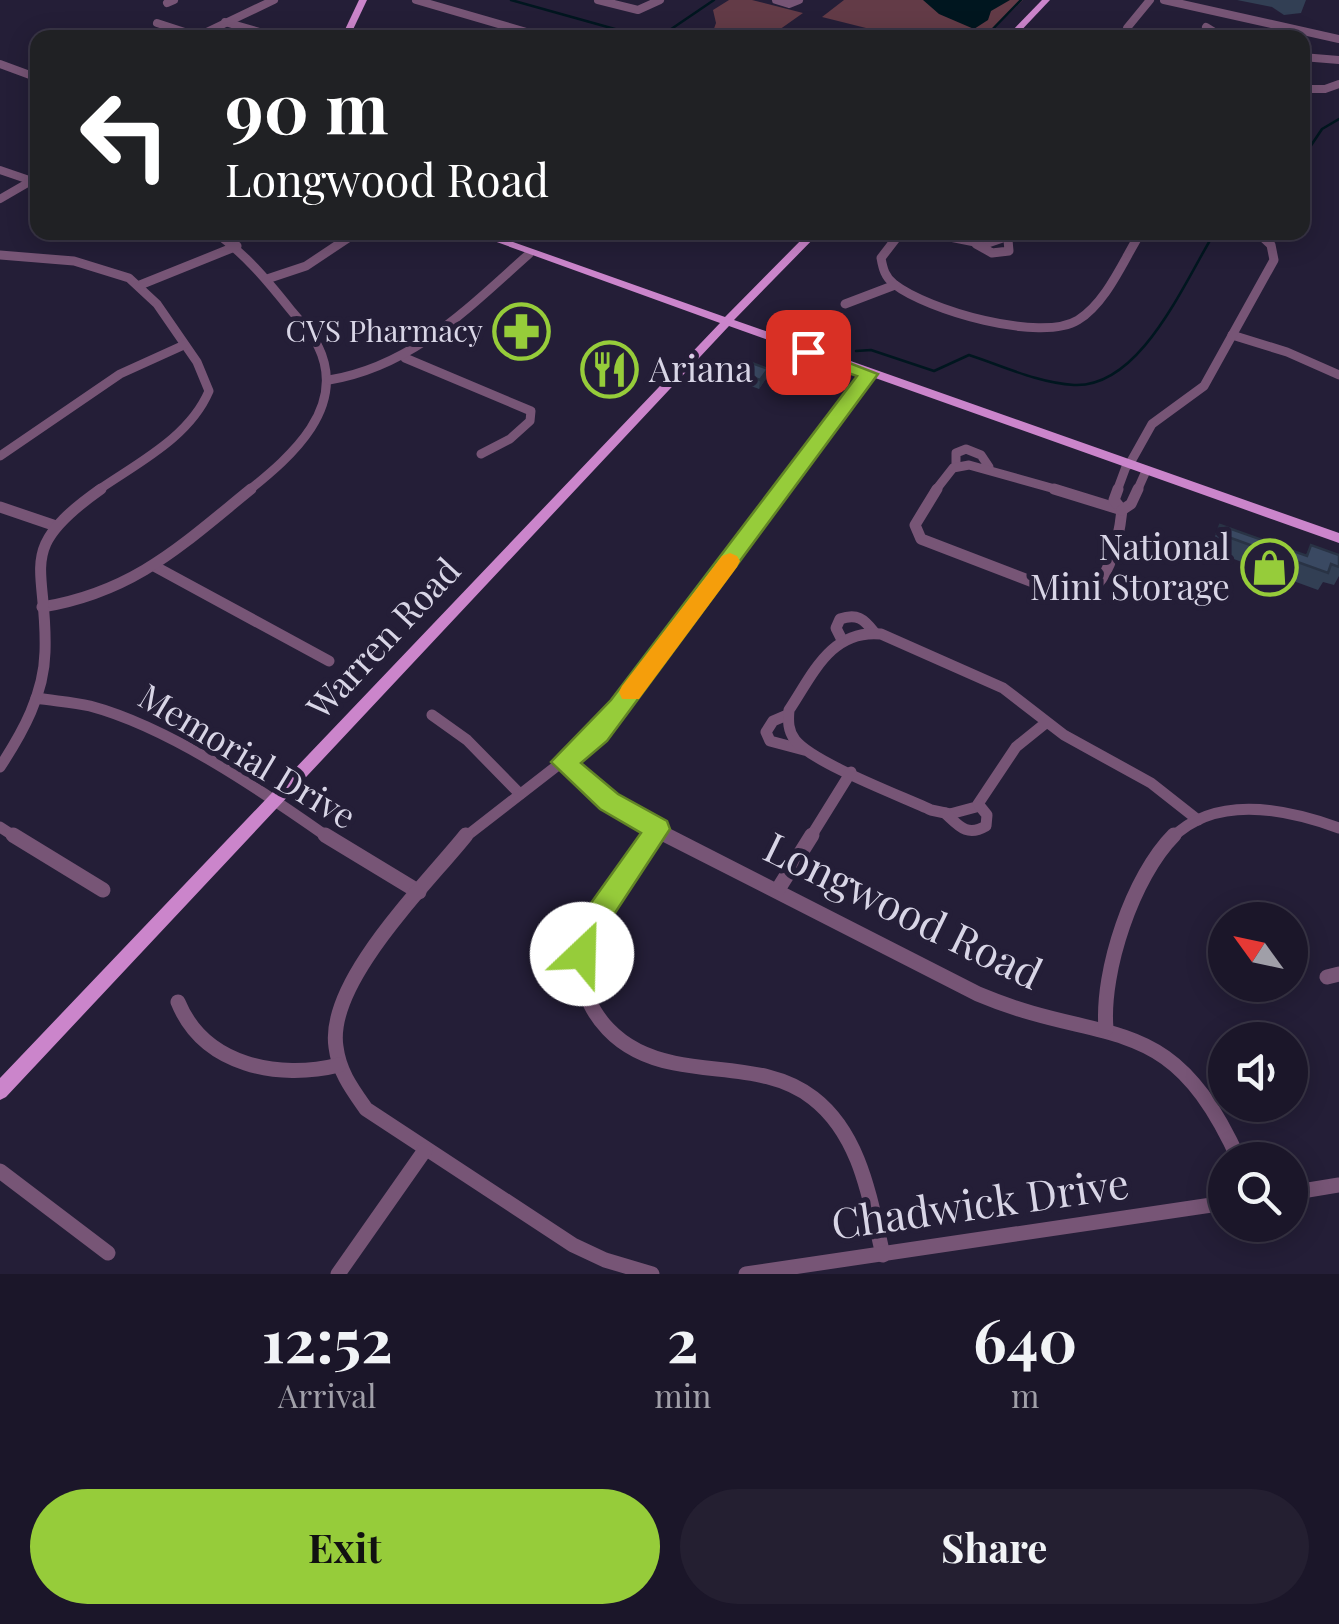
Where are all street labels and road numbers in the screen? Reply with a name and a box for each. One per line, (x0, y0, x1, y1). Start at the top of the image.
street label: Warren Road (294, 546, 469, 729)
street label: Memorial Drive (131, 672, 366, 838)
street label: Longwood Road (756, 818, 1052, 1001)
street label: Chadwick Drive (827, 1153, 1132, 1251)

